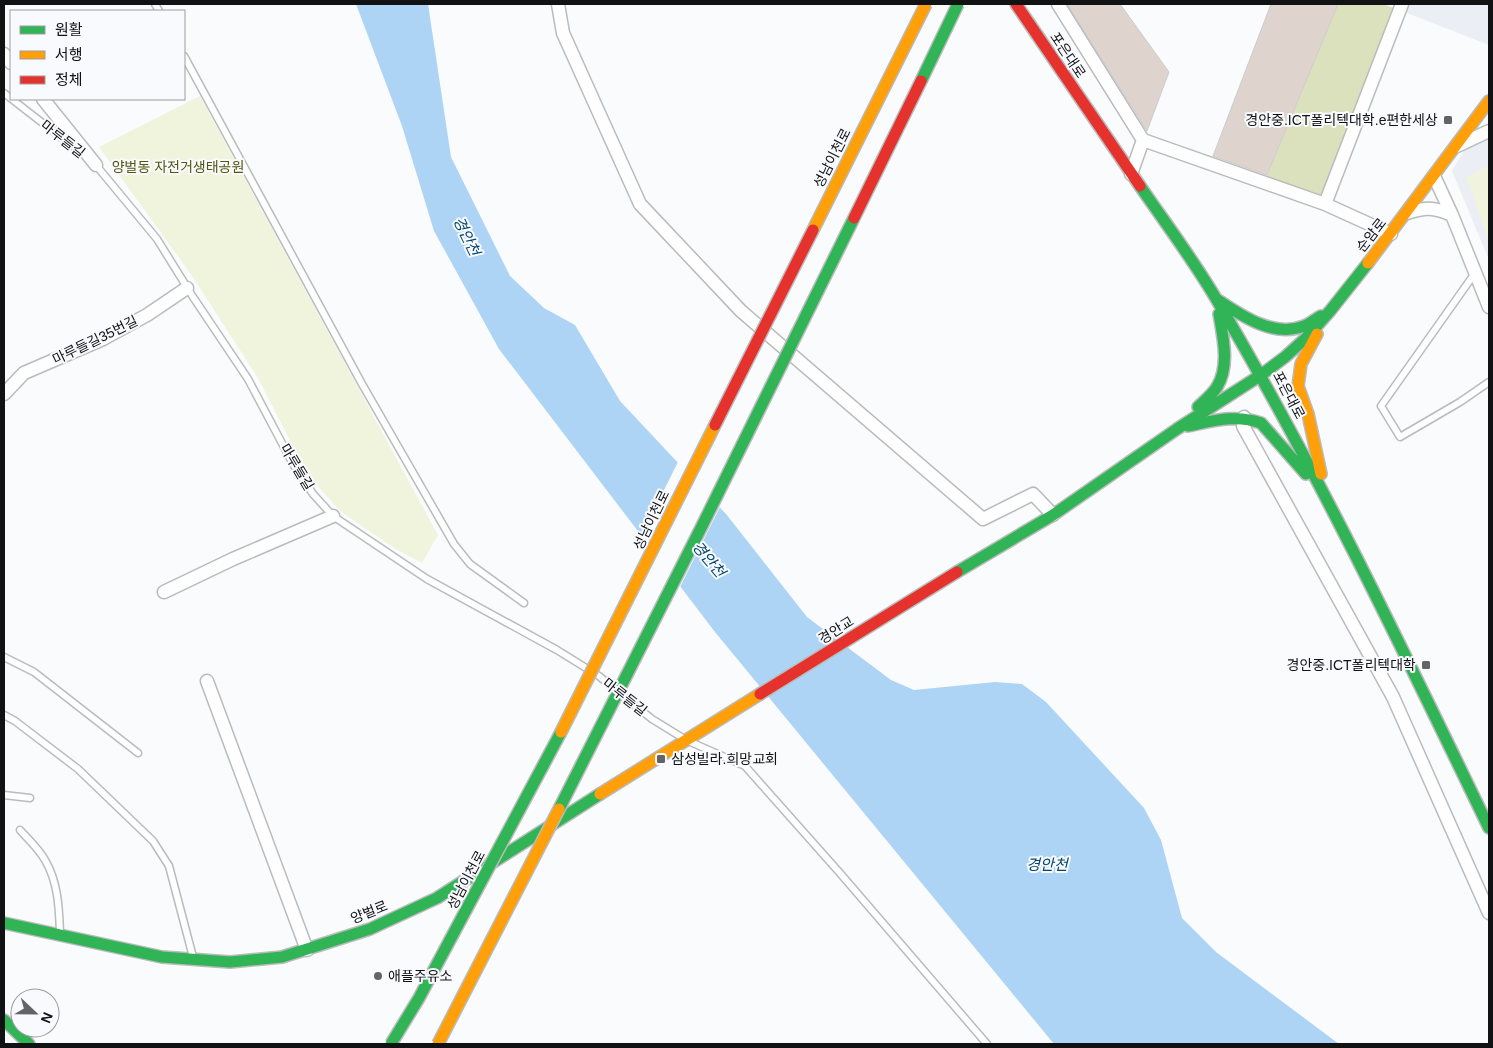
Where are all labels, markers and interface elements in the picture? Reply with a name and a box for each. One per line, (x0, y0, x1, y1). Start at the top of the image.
legend (10, 10, 185, 100)
text: 원활 (55, 21, 83, 38)
street label: 포은대로 (1047, 29, 1089, 81)
text: 서행 (55, 46, 83, 63)
text: 정체 (55, 71, 83, 88)
place label: 경안중.ICT폴리텍대학.e편한세상 (1245, 112, 1438, 128)
marker: 경안중.ICT폴리텍대학.e편한세상 (1442, 114, 1454, 126)
street label: 마루들길 (38, 117, 88, 161)
street label: 성남이천로 (810, 126, 854, 190)
park label: 양벌동 자전거생태공원 (112, 159, 244, 175)
water label: 경안천 (450, 214, 485, 260)
street label: 순암로 (1353, 215, 1389, 255)
street label: 마루들길35번길 (50, 312, 140, 368)
street label: 포은대로 (1270, 368, 1308, 422)
street label: 마루들길 (277, 441, 317, 493)
street label: 성남이천로 (630, 487, 672, 552)
water label: 경안천 (689, 538, 730, 582)
street label: 경안교 (815, 613, 857, 647)
place label: 경안중.ICT폴리텍대학 (1287, 657, 1416, 673)
marker: 경안중.ICT폴리텍대학 (1420, 659, 1432, 671)
street label: 마루들길 (600, 675, 650, 719)
place label: 삼성빌라.희망교회 (671, 751, 778, 767)
marker: 삼성빌라.희망교회 (655, 753, 667, 765)
street label: 성남이천로 (444, 848, 488, 912)
water label: 경안천 (1026, 856, 1070, 873)
street label: 양벌로 (348, 897, 390, 927)
place label: 애플주유소 (388, 968, 453, 984)
marker: 애플주유소 (372, 970, 384, 982)
north arrow (10, 988, 60, 1038)
text: N (38, 1010, 56, 1026)

